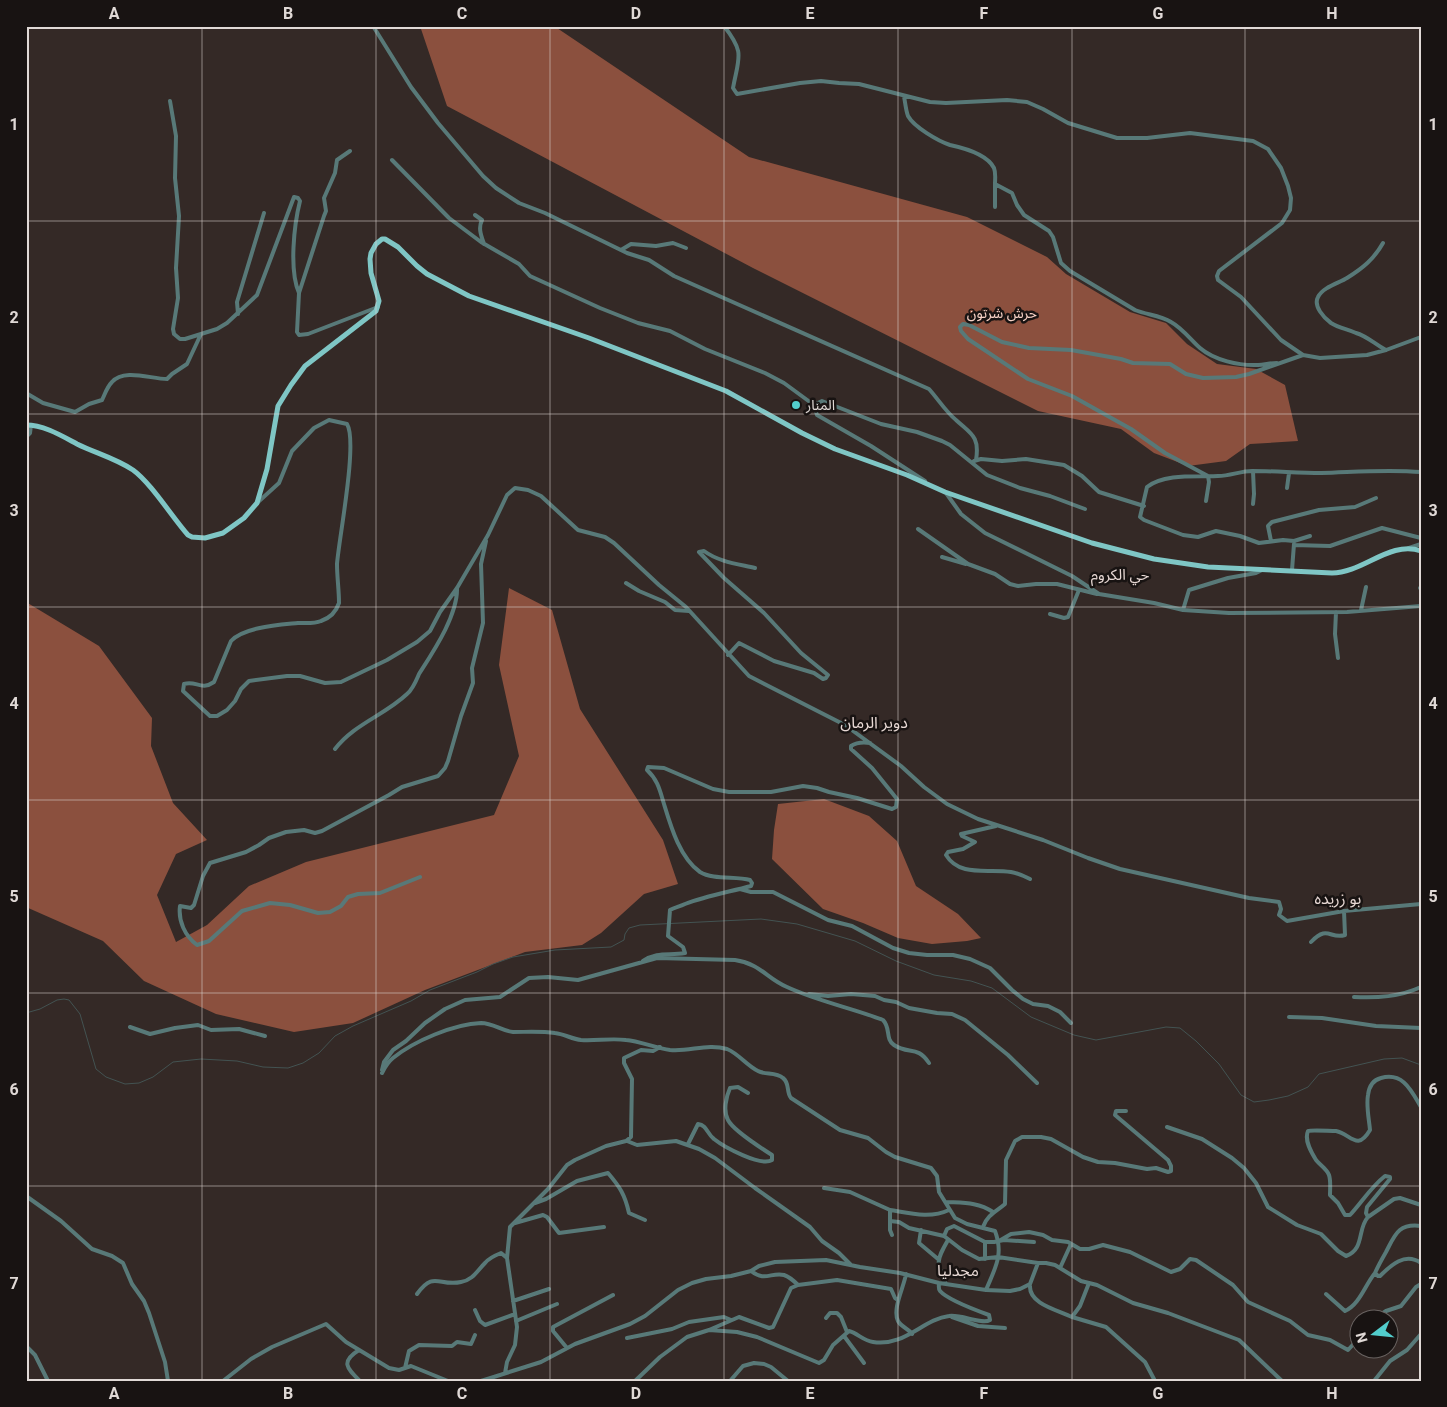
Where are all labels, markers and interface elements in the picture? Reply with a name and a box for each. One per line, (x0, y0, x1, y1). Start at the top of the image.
text: A (109, 4, 120, 23)
text: B (283, 4, 293, 23)
text: C (457, 4, 467, 23)
text: D (631, 4, 641, 23)
text: E (806, 4, 815, 23)
text: F (980, 4, 989, 23)
text: G (1153, 4, 1164, 23)
text: H (1326, 4, 1338, 23)
text: 1 (9, 115, 19, 134)
text: 1 (1428, 115, 1438, 134)
park label: حرش شرتون (967, 305, 1037, 322)
text: 2 (9, 308, 19, 327)
text: 2 (1428, 308, 1438, 327)
place label: المنار (805, 397, 835, 414)
marker: المنار (790, 399, 802, 411)
text: 3 (9, 501, 19, 520)
text: 3 (1428, 501, 1438, 520)
district label: حي الكروم (1091, 566, 1149, 586)
text: 4 (9, 694, 19, 713)
text: 4 (1428, 694, 1438, 713)
district label: دوير الرمان (840, 713, 908, 732)
text: 5 (9, 887, 19, 906)
text: 5 (1428, 887, 1438, 906)
district label: بو زريده (1315, 889, 1361, 908)
text: 6 (9, 1080, 19, 1099)
text: 6 (1428, 1080, 1438, 1099)
district label: مجدليا (937, 1261, 979, 1280)
text: 7 (9, 1274, 19, 1293)
text: 7 (1428, 1274, 1438, 1293)
north arrow (1350, 1310, 1400, 1360)
text: N (1352, 1331, 1371, 1345)
text: A (109, 1384, 120, 1403)
text: B (283, 1384, 293, 1403)
text: C (457, 1384, 467, 1403)
text: D (631, 1384, 641, 1403)
text: E (806, 1384, 815, 1403)
text: F (980, 1384, 989, 1403)
text: G (1153, 1384, 1164, 1403)
text: H (1326, 1384, 1338, 1403)

